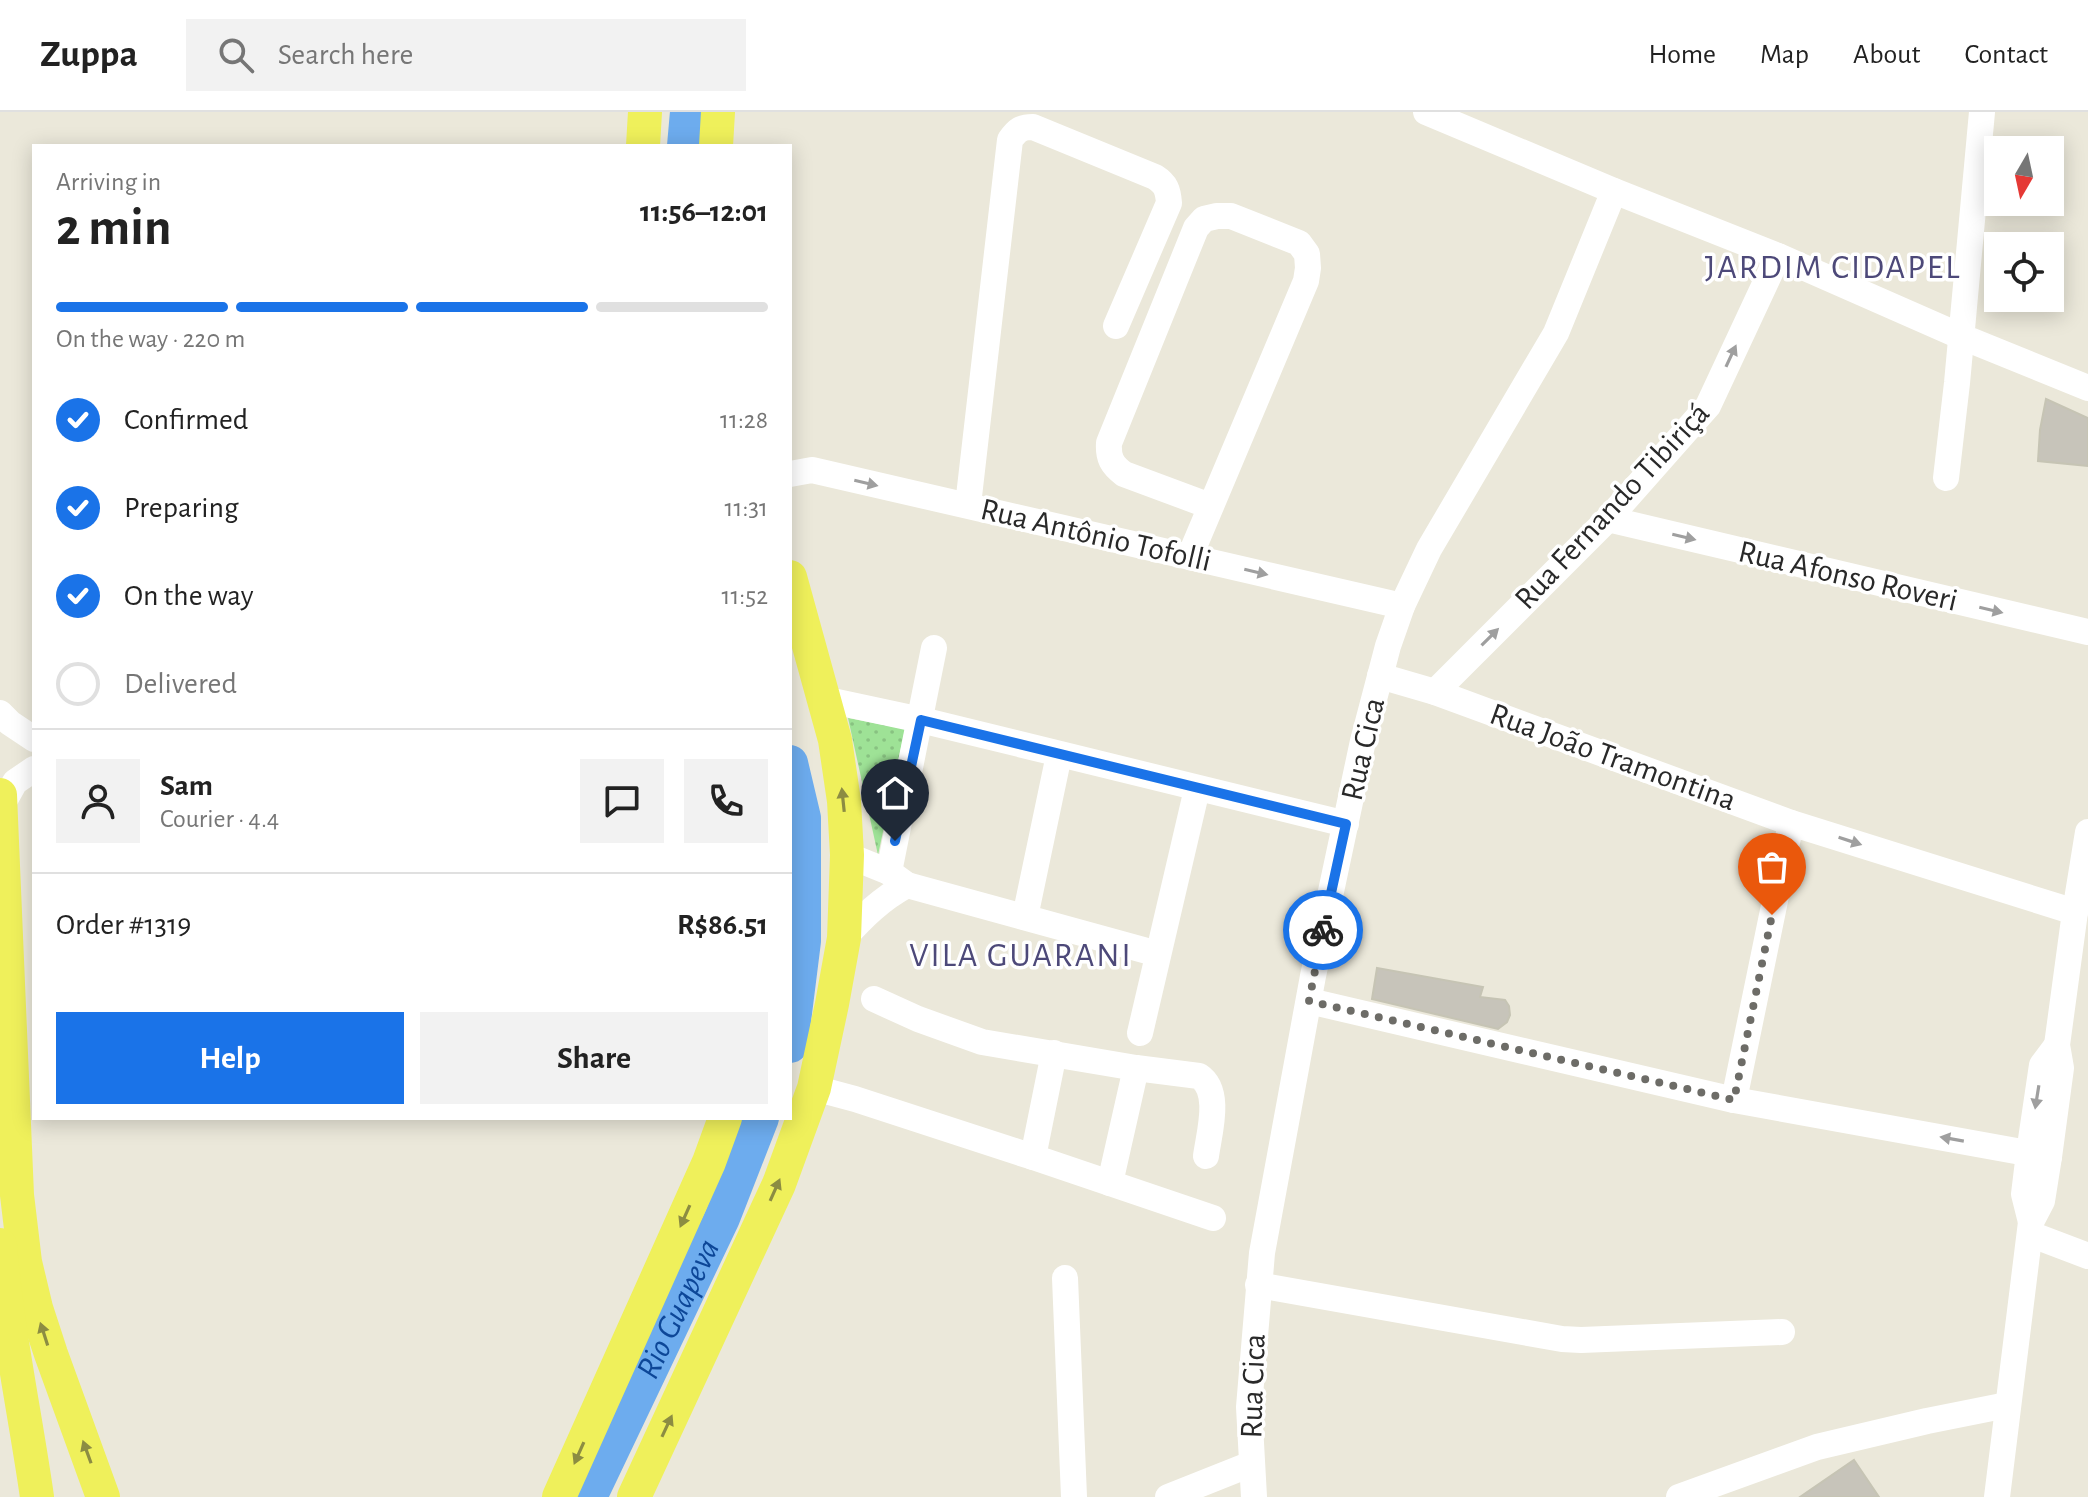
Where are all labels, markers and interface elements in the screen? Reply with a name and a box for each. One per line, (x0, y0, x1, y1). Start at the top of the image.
search box (186, 19, 746, 91)
icon: search (214, 33, 258, 77)
text: Zuppa (40, 36, 138, 74)
text: Search here (278, 40, 413, 70)
text: Home (1649, 41, 1716, 69)
text: Map (1760, 41, 1809, 69)
text: About (1853, 41, 1921, 69)
text: Contact (1965, 41, 2048, 69)
north arrow (1984, 136, 2064, 216)
map controls (1984, 136, 2064, 312)
text: Arriving in (56, 169, 161, 195)
text: 11:56–12:01 (640, 197, 768, 227)
text: 2 min (56, 202, 171, 254)
button: locate (1984, 232, 2064, 312)
district label: JARDIM CIDAPEL (1705, 251, 1961, 285)
text: On the way · 220 m (56, 326, 245, 352)
one-way arrow (1724, 345, 1738, 368)
street label: Rua Fernando Tibiriçá (1509, 397, 1715, 615)
icon: check (56, 398, 100, 442)
text: Confirmed (124, 405, 248, 435)
text: 11:28 (720, 407, 768, 433)
one-way arrow (854, 477, 879, 490)
icon: check (56, 486, 100, 530)
text: Preparing (124, 493, 239, 523)
street label: Rua Antônio Tofolli (978, 493, 1214, 577)
text: 11:31 (725, 495, 768, 521)
one-way arrow (1671, 531, 1696, 544)
street label: Rua Afonso Roveri (1735, 535, 1961, 617)
one-way arrow (1244, 566, 1269, 578)
icon: check (56, 574, 100, 618)
text: On the way (124, 581, 253, 611)
text: 11:52 (721, 583, 768, 609)
one-way arrow (1979, 604, 2004, 616)
one-way arrow (1481, 627, 1500, 646)
text: Delivered (124, 669, 237, 699)
street label: Rua Cica (1336, 694, 1390, 804)
street label: Rua João Tramontina (1486, 698, 1740, 816)
button: person (56, 759, 140, 843)
button: chat (580, 759, 664, 843)
button: phone (684, 759, 768, 843)
pin (861, 759, 929, 841)
text: Sam (160, 771, 213, 801)
icon: home (873, 771, 917, 815)
one-way arrow (837, 787, 850, 812)
text: Courier · 4.4 (160, 806, 279, 832)
pin (1738, 833, 1806, 915)
one-way arrow (1838, 836, 1862, 848)
icon: bag (1750, 845, 1794, 889)
courier (1283, 890, 1363, 970)
icon: bike (1301, 908, 1345, 952)
text: Order #1319 (56, 910, 191, 940)
text: R$86.51 (677, 910, 768, 940)
district label: VILA GUARANI (909, 939, 1133, 973)
button: Help (56, 1012, 404, 1104)
button: Share (420, 1012, 768, 1104)
one-way arrow (2030, 1085, 2043, 1110)
one-way arrow (1939, 1133, 1964, 1145)
one-way arrow (769, 1178, 782, 1202)
one-way arrow (678, 1204, 691, 1228)
water label: Rio Guapeva (631, 1234, 726, 1384)
one-way arrow (37, 1322, 50, 1346)
street label: Rua Cica (1235, 1333, 1271, 1439)
one-way arrow (660, 1414, 673, 1438)
one-way arrow (80, 1440, 93, 1464)
one-way arrow (572, 1442, 585, 1465)

